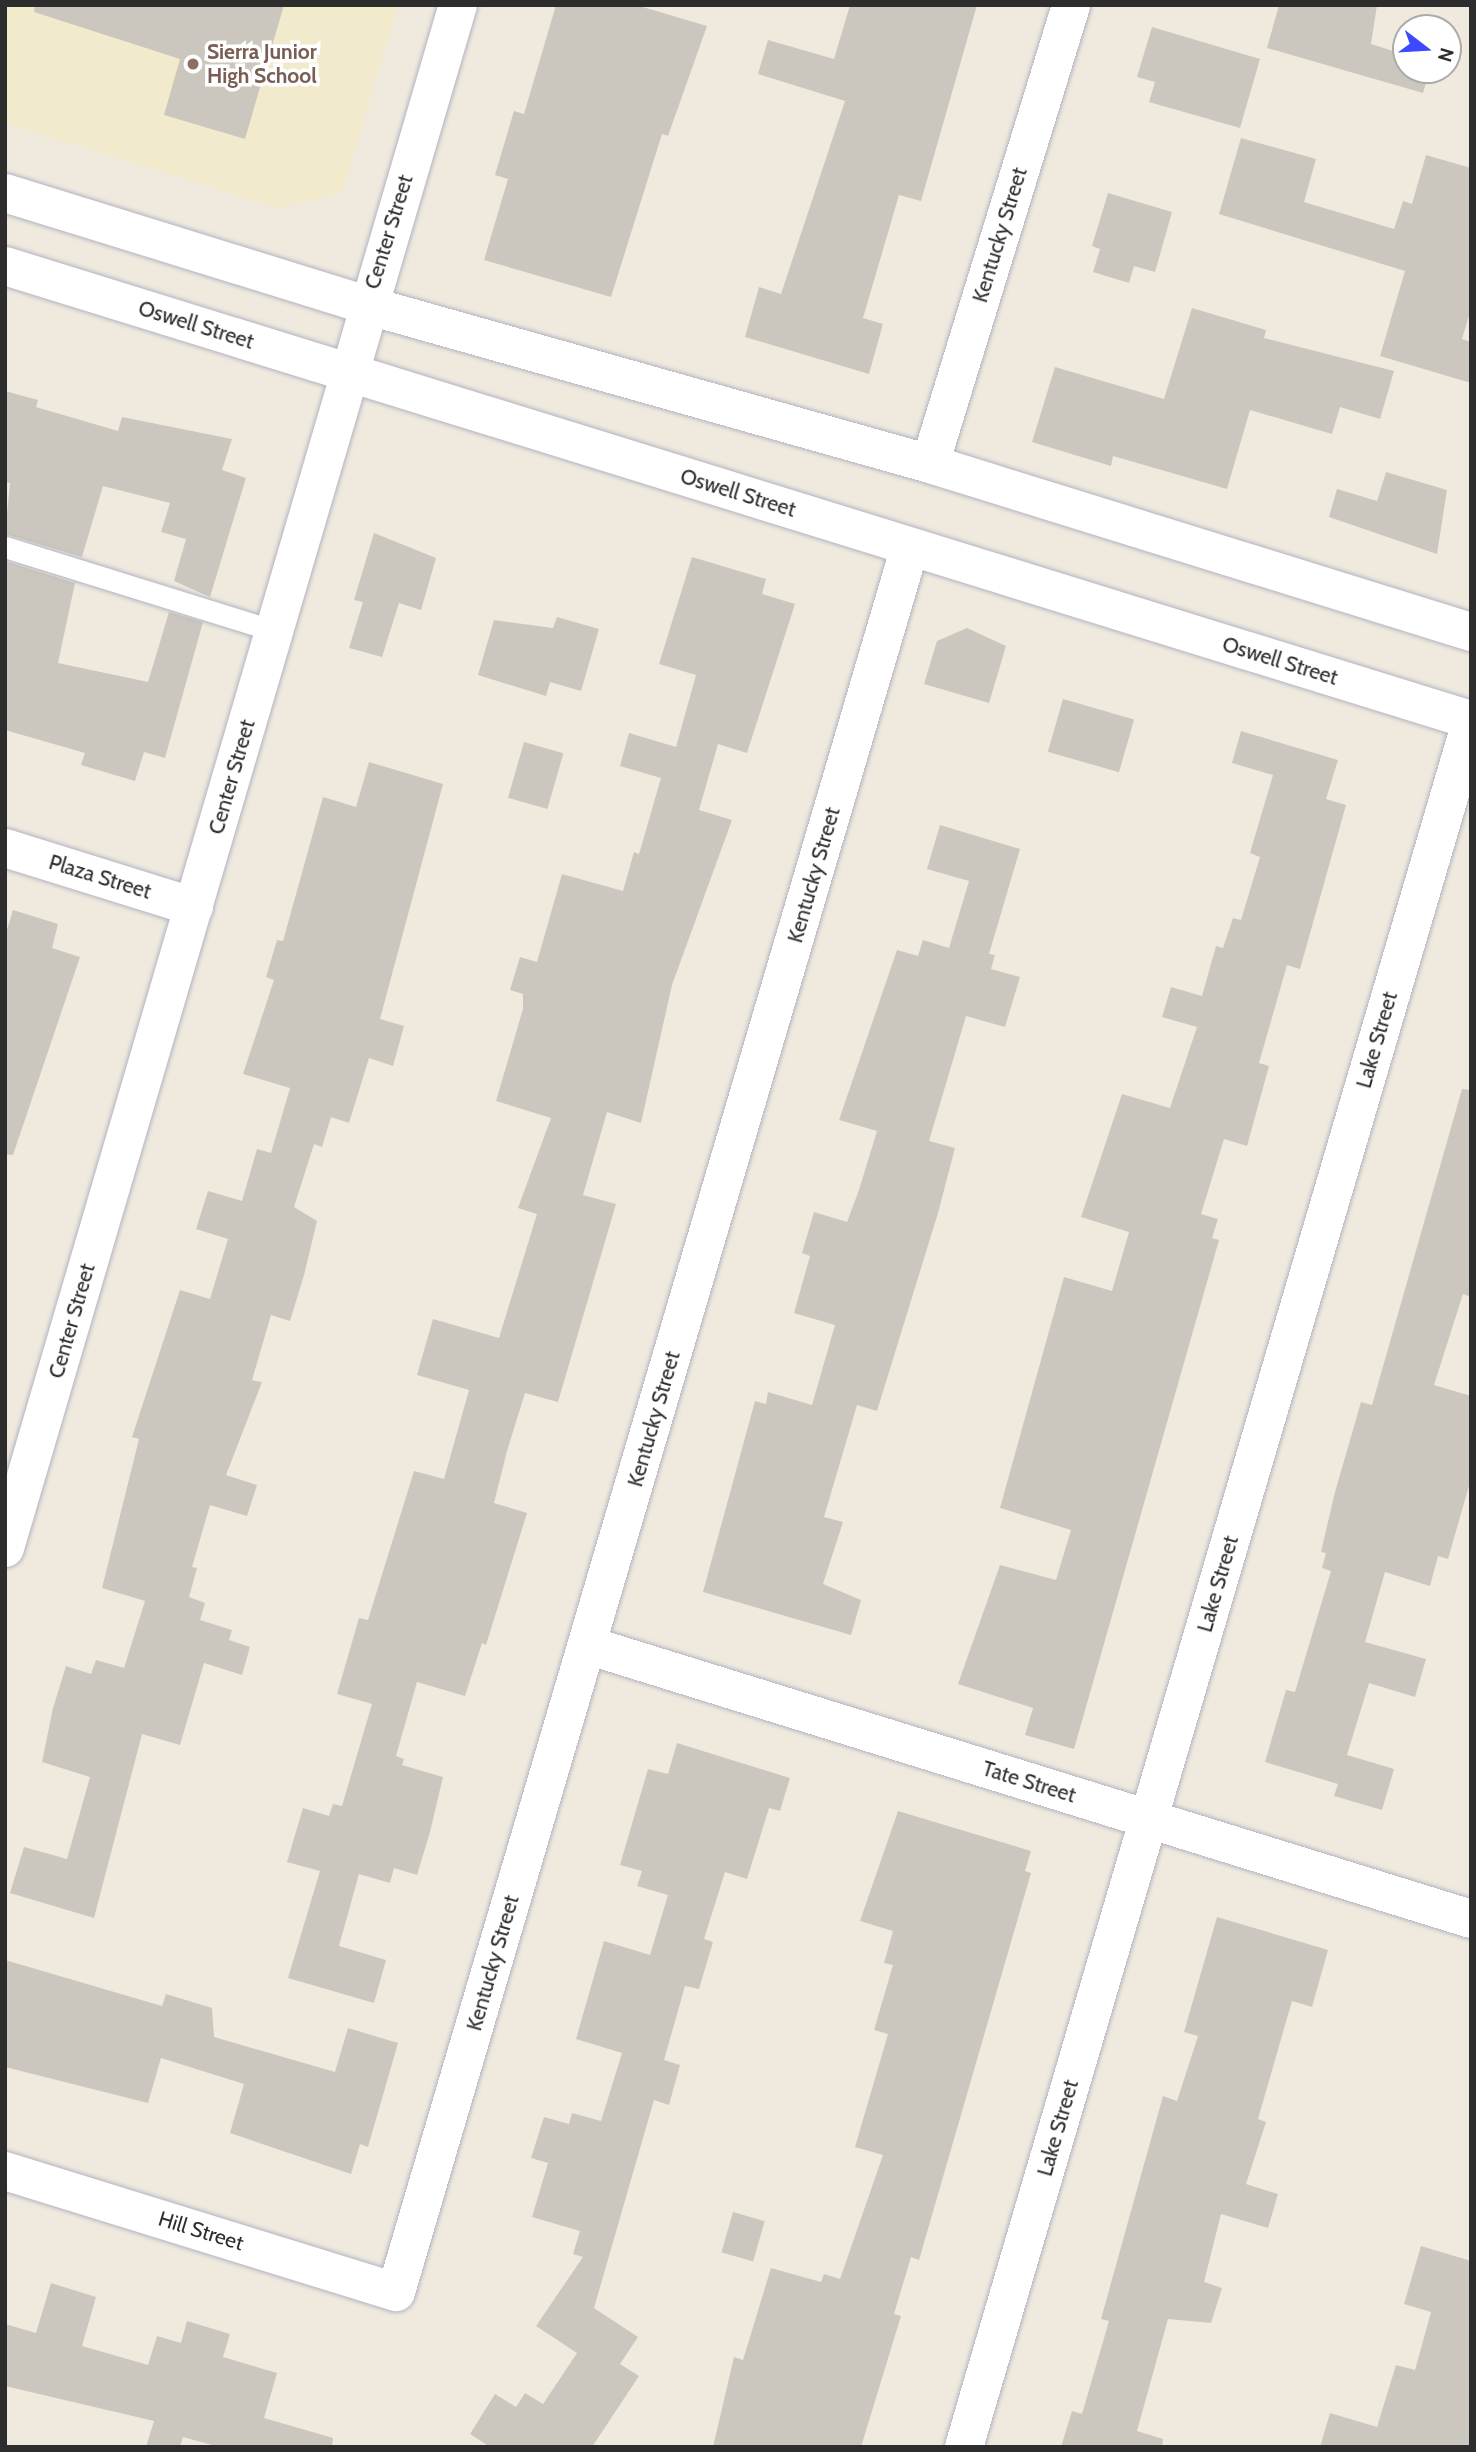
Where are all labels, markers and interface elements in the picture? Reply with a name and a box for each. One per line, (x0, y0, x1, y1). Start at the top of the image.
north arrow (1392, 14, 1462, 84)
place label: Sierra Junior High School (207, 39, 317, 89)
text: N (1433, 45, 1459, 64)
marker: Sierra Junior High School (185, 56, 201, 72)
street label: Kentucky Street (968, 164, 1032, 306)
street label: Center Street (360, 172, 418, 292)
street label: Oswell Street (135, 296, 257, 354)
street label: Oswell Street (677, 464, 799, 522)
street label: Oswell Street (1219, 632, 1341, 690)
street label: Center Street (204, 717, 260, 837)
street label: Kentucky Street (783, 804, 845, 946)
street label: Plaza Street (46, 850, 154, 904)
street label: Lake Street (1351, 989, 1403, 1091)
street label: Center Street (44, 1261, 100, 1381)
street label: Kentucky Street (623, 1348, 685, 1490)
street label: Lake Street (1192, 1533, 1244, 1635)
street label: Tate Street (979, 1756, 1079, 1808)
street label: Kentucky Street (462, 1892, 524, 2034)
street label: Lake Street (1032, 2077, 1084, 2179)
street label: Hill Street (155, 2206, 247, 2256)

